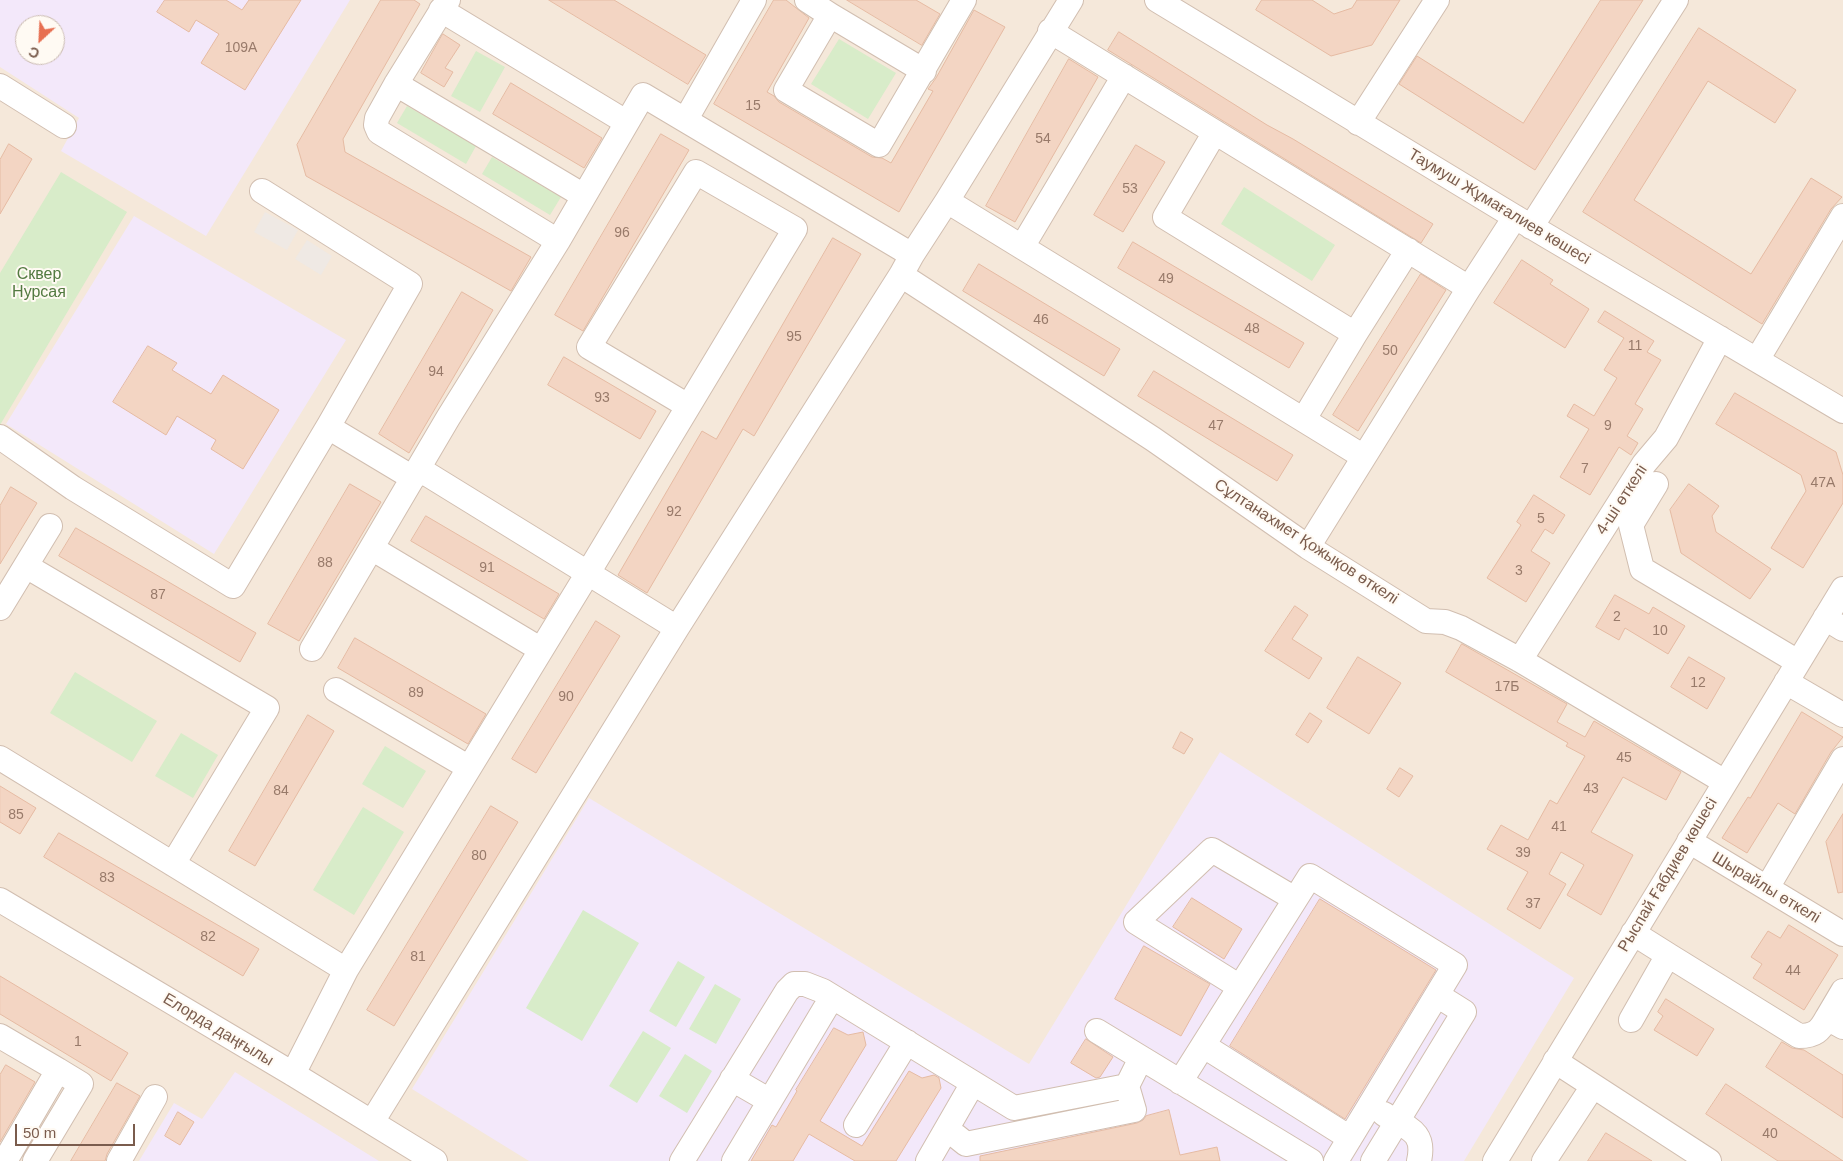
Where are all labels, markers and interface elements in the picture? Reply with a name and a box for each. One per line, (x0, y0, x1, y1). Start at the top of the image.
north arrow (15, 15, 65, 65)
house number: 109А (225, 40, 257, 56)
text: С (26, 43, 42, 62)
house number: 15 (745, 98, 761, 114)
house number: 54 (1035, 131, 1051, 147)
street label: Таумуш Жұмағалиев көшесі (1405, 145, 1593, 269)
house number: 53 (1122, 181, 1138, 197)
house number: 96 (614, 225, 630, 241)
park label: Сквер Нурсая (12, 265, 66, 303)
house number: 49 (1158, 271, 1174, 287)
house number: 46 (1033, 312, 1049, 328)
house number: 48 (1244, 321, 1260, 337)
house number: 95 (786, 329, 802, 345)
house number: 11 (1628, 338, 1642, 354)
house number: 50 (1382, 343, 1398, 359)
house number: 94 (428, 364, 444, 380)
house number: 93 (594, 390, 610, 406)
house number: 47 (1208, 418, 1224, 434)
house number: 9 (1604, 418, 1612, 434)
house number: 7 (1581, 461, 1589, 477)
street label: 4-ші өткелі (1592, 461, 1652, 539)
street label: Сұлтанахмет Қожықов өткелі (1210, 475, 1402, 609)
house number: 47А (1811, 475, 1835, 491)
house number: 92 (666, 504, 682, 520)
house number: 5 (1537, 511, 1545, 527)
house number: 88 (317, 555, 333, 571)
house number: 91 (479, 560, 495, 576)
house number: 3 (1515, 563, 1523, 579)
house number: 87 (150, 587, 166, 603)
house number: 2 (1613, 609, 1621, 625)
house number: 10 (1652, 623, 1668, 639)
house number: 12 (1690, 675, 1706, 691)
house number: 17Б (1495, 679, 1519, 695)
house number: 89 (408, 685, 424, 701)
house number: 90 (558, 689, 574, 705)
house number: 45 (1616, 750, 1632, 766)
house number: 43 (1583, 781, 1599, 797)
house number: 84 (273, 783, 289, 799)
street label: Рыспай Ғабдиев көшесі (1614, 794, 1722, 956)
house number: 85 (8, 807, 24, 823)
house number: 41 (1551, 819, 1567, 835)
house number: 39 (1515, 845, 1531, 861)
house number: 80 (471, 848, 487, 864)
street label: Шырайлы өткелі (1708, 848, 1824, 928)
house number: 83 (99, 870, 115, 886)
house number: 37 (1525, 896, 1541, 912)
house number: 82 (200, 929, 216, 945)
house number: 81 (410, 949, 426, 965)
house number: 44 (1785, 963, 1801, 979)
street label: Елорда даңғылы (159, 989, 277, 1071)
house number: 1 (74, 1034, 82, 1050)
scale bar (18, 1114, 138, 1146)
text: 50 m (23, 1124, 56, 1141)
house number: 40 (1762, 1126, 1778, 1142)

